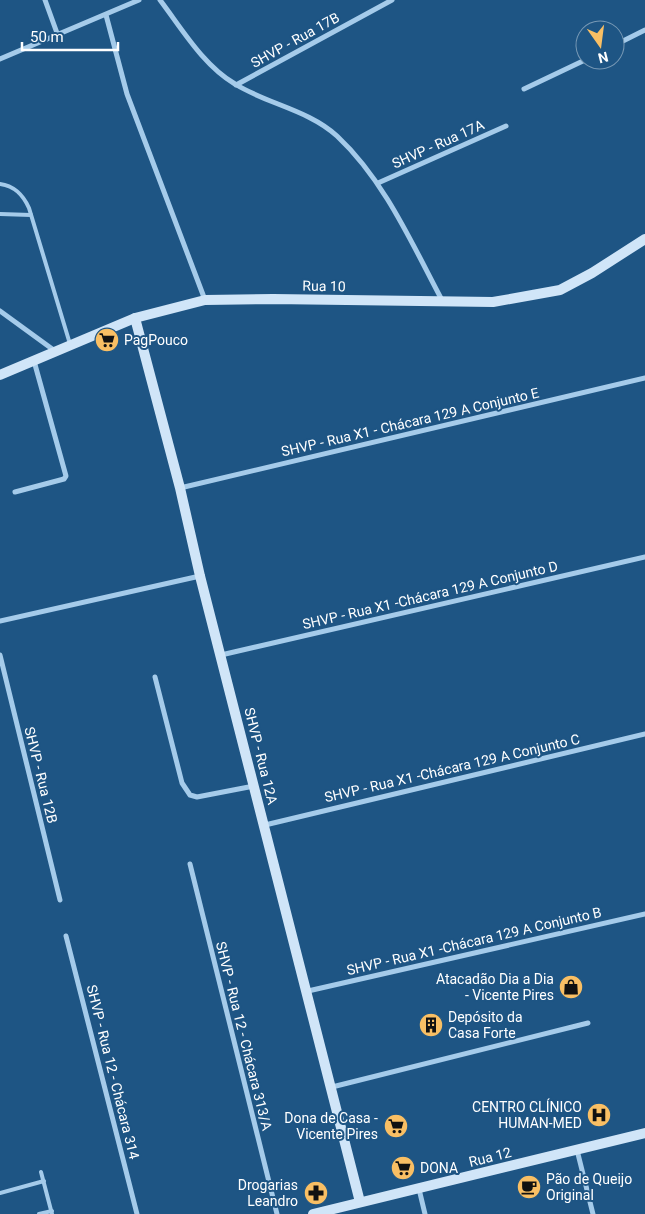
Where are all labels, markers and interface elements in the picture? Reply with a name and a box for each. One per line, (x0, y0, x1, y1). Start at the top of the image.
street label: SHVP - Rua 17B (248, 9, 342, 71)
scale bar (22, 20, 119, 52)
north arrow (575, 20, 625, 70)
text: 50 m (30, 28, 64, 46)
text: N (596, 49, 610, 67)
street label: SHVP - Rua 17A (389, 117, 487, 171)
street label: Rua 10 (302, 278, 346, 294)
supermarket icon: PagPouco (94, 327, 120, 353)
place label: PagPouco (124, 332, 188, 348)
street label: SHVP - Rua X1 - Chácara 129 A Conjunto E (280, 385, 540, 459)
street label: SHVP - Rua X1 -Chácara 129 A Conjunto D (301, 558, 559, 632)
street label: SHVP - Rua 12A (241, 706, 281, 806)
street label: SHVP - Rua 12B (21, 725, 61, 825)
street label: SHVP - Rua X1 -Chácara 129 A Conjunto C (323, 731, 581, 805)
street label: SHVP - Rua X1 -Chácara 129 A Conjunto B (345, 904, 603, 978)
street label: SHVP - Rua 12 - Chácara 313/A (213, 940, 275, 1132)
place label: Atacadão Dia a Dia - Vicente Pires (436, 971, 554, 1003)
shop icon: Atacadão Dia a Dia - Vicente Pires (558, 974, 584, 1000)
street label: SHVP - Rua 12 - Chácara 314 (84, 983, 142, 1161)
place label: Depósito da Casa Forte (448, 1009, 523, 1041)
building icon: Depósito da Casa Forte (418, 1012, 444, 1038)
place label: CENTRO CLÍNICO HUMAN-MED (472, 1098, 582, 1131)
hospital icon: CENTRO CLÍNICO HUMAN-MED (586, 1102, 612, 1128)
place label: Dona de Casa - Vicente Pires (284, 1110, 378, 1142)
supermarket icon: Dona de Casa - Vicente Pires (383, 1113, 409, 1139)
street label: Rua 12 (467, 1144, 513, 1170)
supermarket icon: DONA (390, 1155, 416, 1181)
place label: DONA (420, 1160, 458, 1176)
place label: Pão de Queijo Original (546, 1171, 632, 1203)
cafe icon: Pão de Queijo Original (516, 1174, 542, 1200)
place label: Drogarias Leandro (238, 1177, 298, 1209)
pharmacy icon: Drogarias Leandro (303, 1180, 329, 1206)

